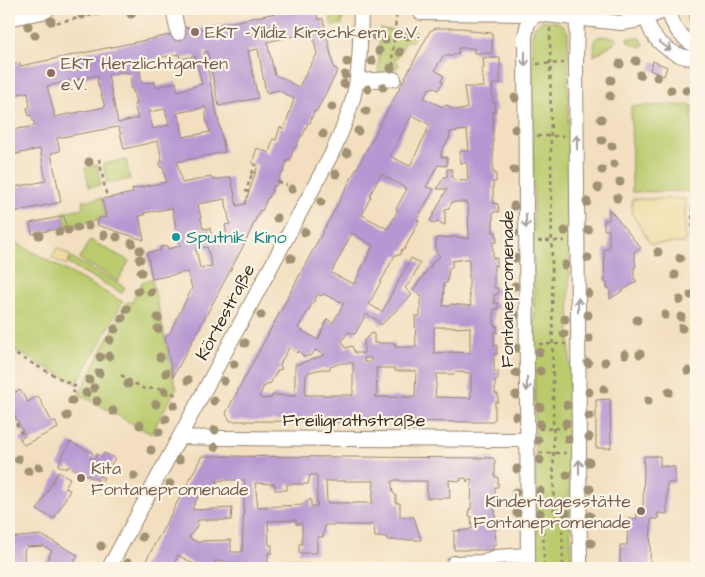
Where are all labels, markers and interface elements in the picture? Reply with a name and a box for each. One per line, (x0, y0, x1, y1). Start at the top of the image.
place label: EKT -Yildiz Kirschkern e.V. (205, 20, 420, 45)
marker: EKT -Yildiz Kirschkern e.V. (189, 26, 201, 38)
one-way arrow (658, 41, 672, 51)
one-way arrow (520, 50, 530, 67)
place label: EKT Herzlichtgarten e.V. (61, 51, 228, 97)
marker: EKT Herzlichtgarten e.V. (45, 67, 57, 79)
one-way arrow (572, 134, 582, 150)
street label: Fontanepromenade (495, 210, 520, 368)
one-way arrow (521, 213, 531, 229)
place label: Sputnik Kino (186, 225, 287, 250)
marker: Sputnik Kino (170, 231, 182, 243)
street label: Körtestraße (190, 259, 261, 365)
one-way arrow (573, 297, 583, 313)
one-way arrow (522, 376, 532, 392)
street label: Freiligrathstraße (283, 408, 426, 434)
place label: Kita Fontanepromenade (91, 456, 249, 502)
one-way arrow (574, 459, 584, 476)
marker: Kita Fontanepromenade (75, 472, 87, 484)
place label: Kindertagesstätte Fontanepromenade (473, 489, 631, 535)
marker: Kindertagesstätte Fontanepromenade (635, 505, 647, 517)

